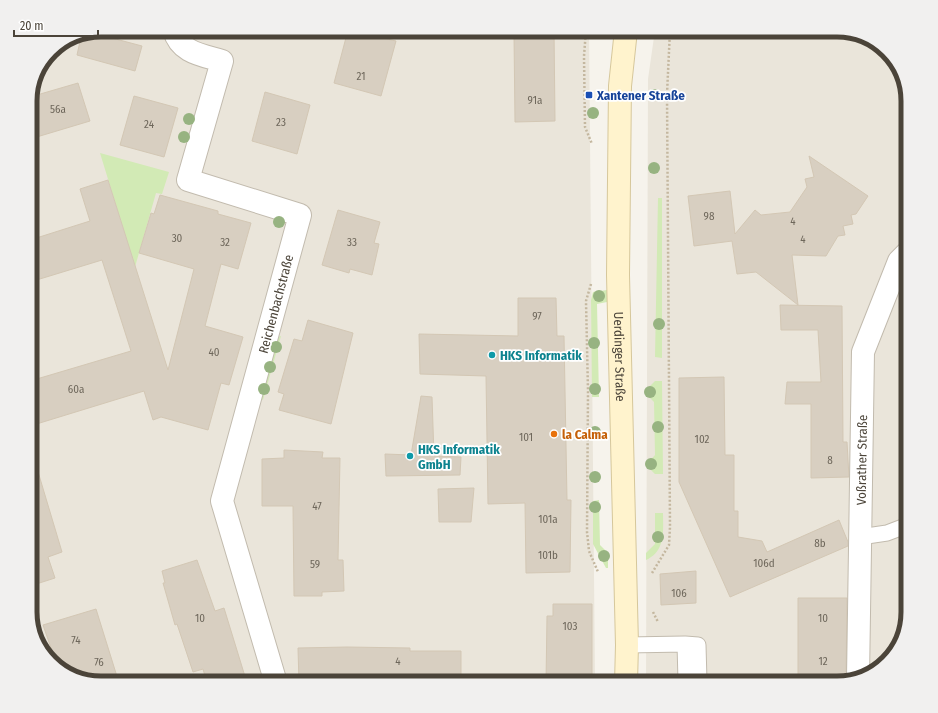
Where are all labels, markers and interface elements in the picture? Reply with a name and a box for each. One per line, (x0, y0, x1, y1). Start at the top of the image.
scale bar (14, 12, 98, 38)
text: 20 m (20, 19, 44, 33)
house number: 21 (357, 70, 365, 83)
place label: Xantener Straße (596, 88, 685, 103)
marker: Xantener Straße (584, 90, 594, 100)
house number: 91a (528, 94, 542, 107)
house number: 56a (50, 103, 66, 116)
house number: 23 (276, 116, 286, 129)
house number: 24 (144, 118, 155, 131)
house number: 98 (704, 210, 715, 223)
house number: 4 (790, 215, 796, 228)
house number: 30 (172, 232, 183, 245)
house number: 4 (800, 233, 806, 246)
house number: 32 (220, 236, 230, 249)
house number: 33 (347, 236, 357, 249)
street label: Reichenbachstraße (256, 253, 296, 355)
house number: 97 (532, 310, 542, 323)
street label: Uerdinger Straße (611, 311, 629, 402)
house number: 40 (208, 346, 220, 359)
place label: HKS Informatik (500, 348, 582, 363)
marker: HKS Informatik (487, 350, 497, 360)
house number: 60a (68, 383, 84, 396)
street label: Voßrather Straße (853, 415, 870, 505)
place label: la Calma (562, 427, 608, 442)
marker: la Calma (549, 429, 559, 439)
house number: 101 (519, 431, 533, 444)
house number: 102 (695, 433, 710, 446)
place label: HKS Informatik GmbH (418, 442, 500, 472)
marker: HKS Informatik GmbH (405, 451, 415, 461)
house number: 8 (827, 454, 833, 467)
house number: 47 (312, 500, 322, 513)
house number: 101a (538, 513, 558, 526)
house number: 8b (814, 537, 826, 550)
house number: 101b (538, 549, 558, 562)
house number: 106d (753, 557, 775, 570)
house number: 59 (310, 558, 320, 571)
house number: 106 (671, 587, 687, 600)
house number: 10 (195, 612, 205, 625)
house number: 10 (818, 612, 828, 625)
house number: 103 (563, 620, 577, 633)
house number: 74 (71, 634, 81, 647)
house number: 4 (395, 655, 401, 668)
house number: 12 (818, 655, 828, 668)
house number: 76 (94, 656, 104, 669)

